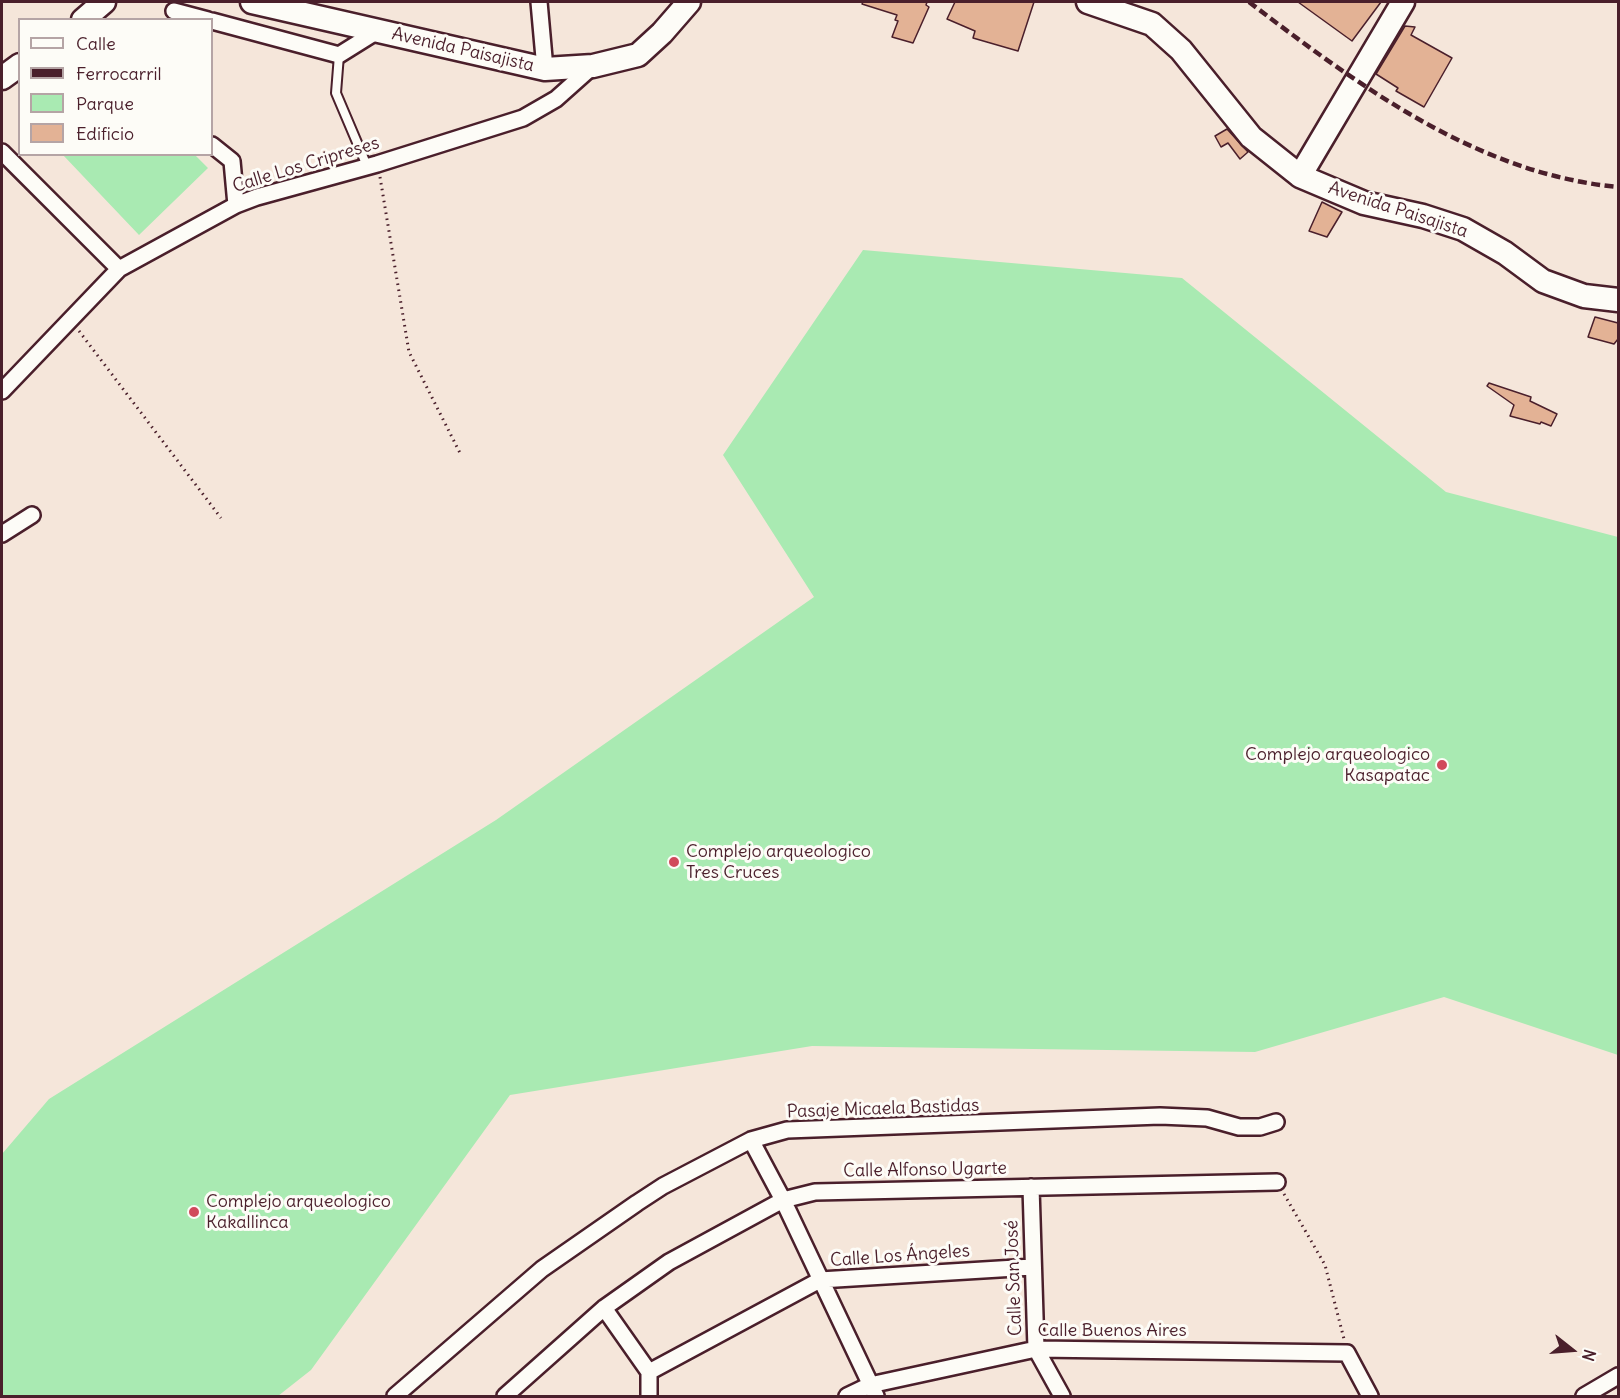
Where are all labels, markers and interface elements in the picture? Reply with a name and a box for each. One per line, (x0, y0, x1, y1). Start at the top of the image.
legend (18, 18, 213, 156)
street label: Avenida Paisajista (390, 23, 536, 77)
text: Calle (76, 32, 116, 55)
text: Ferrocarril (76, 62, 162, 85)
text: Parque (76, 92, 134, 115)
text: Edificio (76, 122, 134, 145)
street label: Calle Los Cripreses (230, 132, 382, 198)
street label: Avenida Paisajista (1326, 177, 1470, 243)
place label: Complejo arqueologico Kasapatac (1245, 744, 1430, 786)
marker: Complejo arqueologico Kasapatac (1435, 758, 1449, 772)
place label: Complejo arqueologico Tres Cruces (686, 841, 871, 884)
marker: Complejo arqueologico Tres Cruces (667, 855, 681, 869)
street label: Pasaje Micaela Bastidas (786, 1095, 980, 1123)
street label: Calle Alfonso Ugarte (843, 1158, 1007, 1182)
place label: Complejo arqueologico Kakallinca (206, 1191, 391, 1234)
marker: Complejo arqueologico Kakallinca (187, 1205, 201, 1219)
street label: Calle San José (1001, 1220, 1027, 1336)
street label: Calle Los Ángeles (829, 1240, 971, 1272)
street label: Calle Buenos Aires (1037, 1320, 1187, 1342)
north arrow (1542, 1320, 1602, 1380)
text: N (1578, 1347, 1600, 1363)

